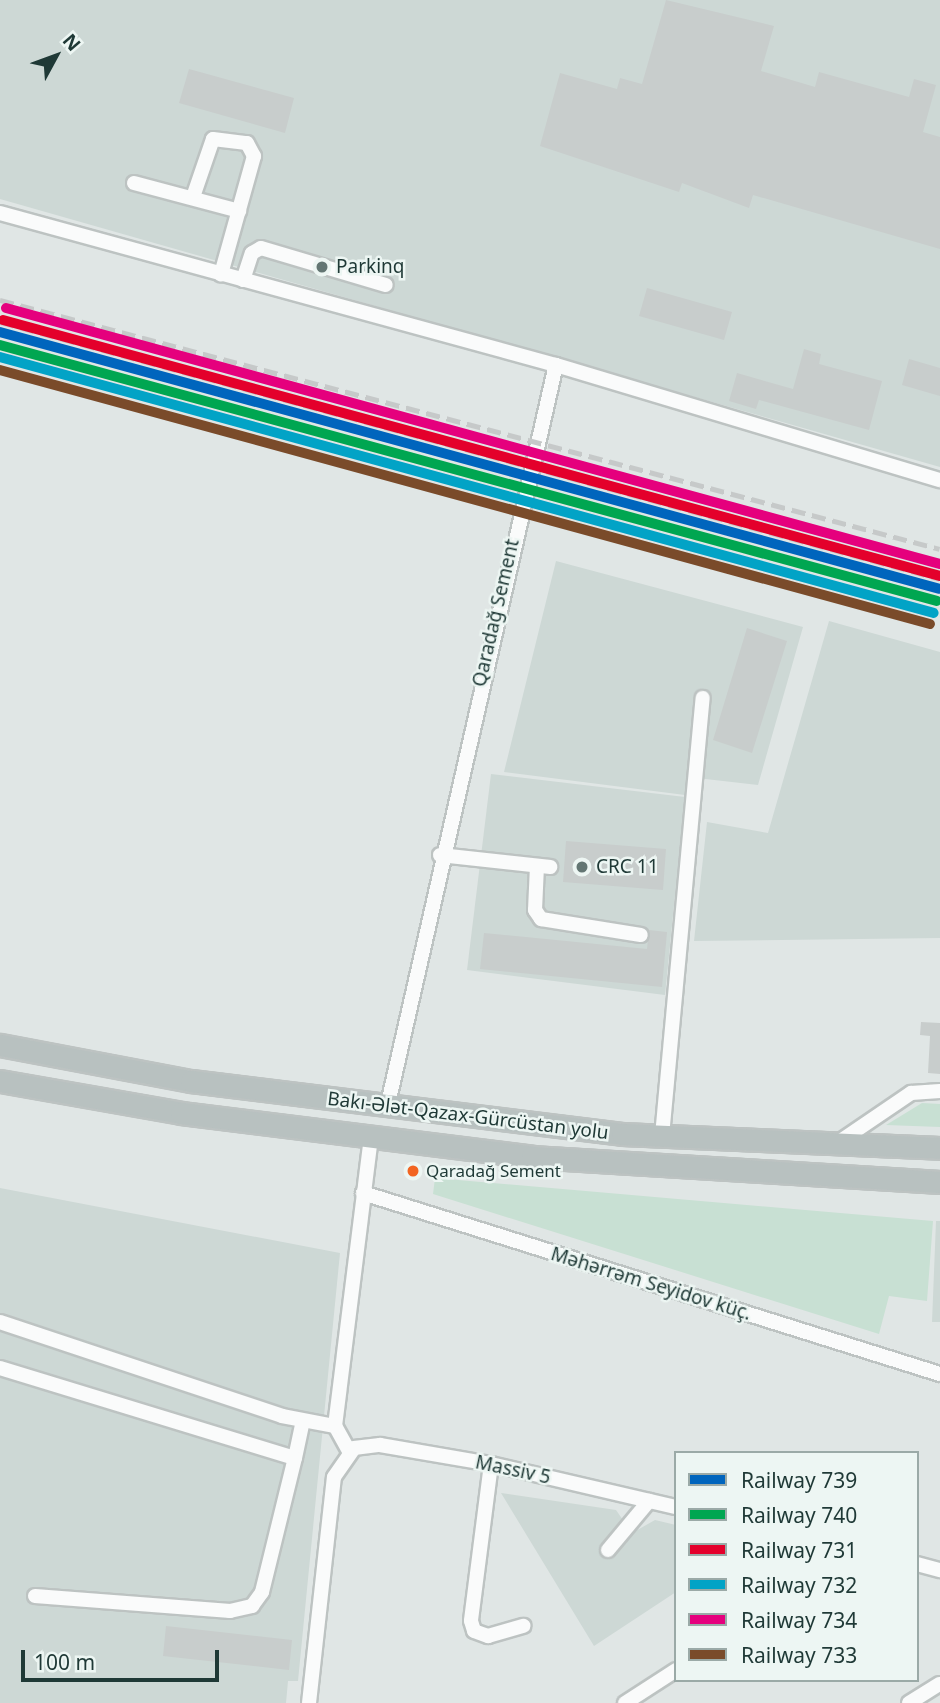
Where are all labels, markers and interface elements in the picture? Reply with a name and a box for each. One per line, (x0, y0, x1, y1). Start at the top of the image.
north arrow (21, 21, 91, 91)
text: N (57, 28, 87, 57)
place label: Parkinq (336, 256, 404, 278)
marker: Parkinq (314, 259, 330, 275)
street label: Qaradağ Sement (468, 537, 524, 689)
place label: CRC 11 (596, 856, 659, 878)
marker: CRC 11 (574, 859, 590, 875)
street label: Bakı-Ələt-Qazax-Gürcüstan yolu (326, 1087, 610, 1145)
place label: Qaradağ Sement (426, 1161, 561, 1181)
marker: Qaradağ Sement (406, 1164, 420, 1178)
street label: Məhərrəm Seyidov küç. (548, 1243, 754, 1325)
street label: Massiv 5 (473, 1451, 553, 1489)
legend (674, 1451, 919, 1682)
text: Railway 739 (741, 1466, 857, 1494)
text: Railway 740 (741, 1501, 857, 1529)
text: Railway 731 (741, 1536, 857, 1564)
text: Railway 732 (741, 1571, 857, 1599)
text: Railway 734 (741, 1606, 857, 1634)
scale bar (24, 1636, 222, 1680)
text: Railway 733 (741, 1641, 857, 1669)
text: 100 m (34, 1648, 95, 1676)

